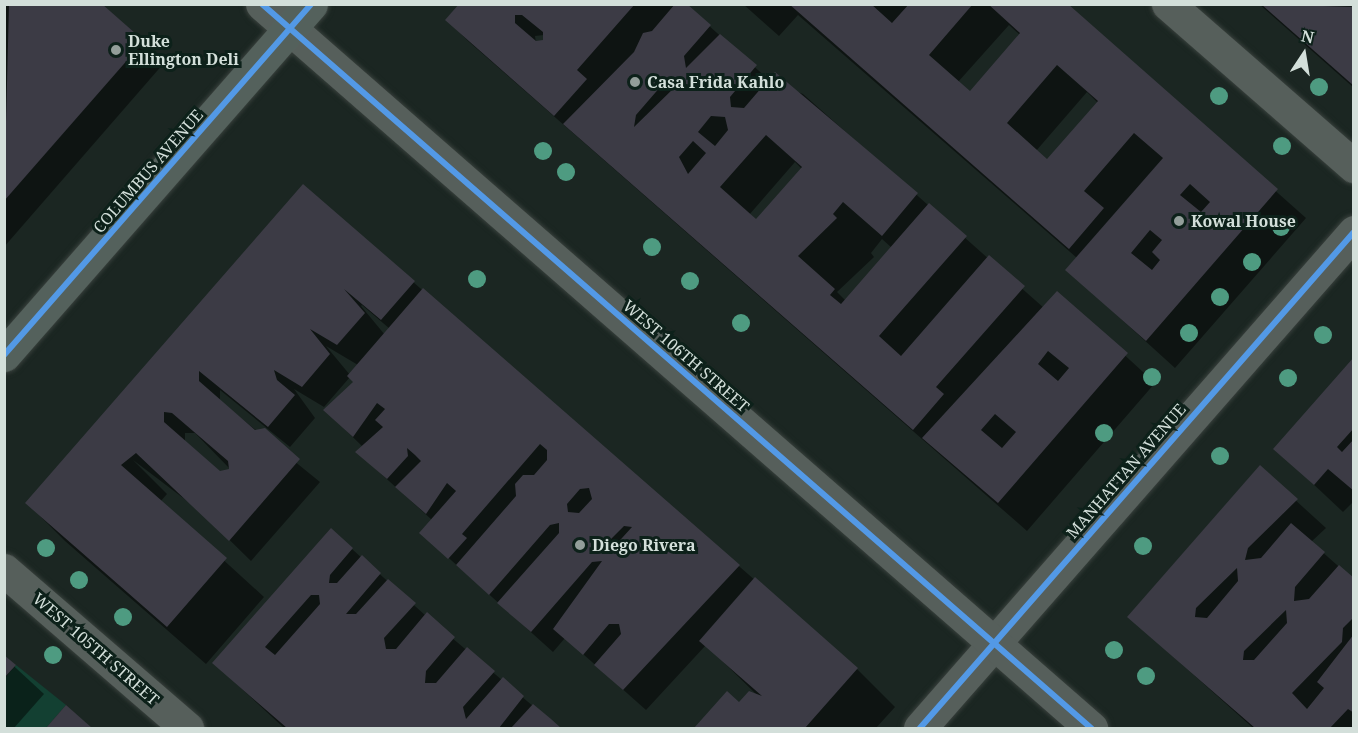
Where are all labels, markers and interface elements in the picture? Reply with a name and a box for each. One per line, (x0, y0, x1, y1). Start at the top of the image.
north arrow (1274, 24, 1334, 84)
text: N (1299, 24, 1316, 48)
place label: Duke Ellington Deli (128, 31, 239, 69)
marker: Duke Ellington Deli (109, 43, 123, 57)
place label: Casa Frida Kahlo (647, 72, 784, 92)
marker: Casa Frida Kahlo (628, 75, 642, 89)
street label: COLUMBUS AVENUE (89, 105, 207, 237)
place label: Kowal House (1191, 211, 1296, 231)
marker: Kowal House (1172, 214, 1186, 228)
street label: WEST 106TH STREET (619, 296, 753, 416)
street label: MANHATTAN AVENUE (1062, 400, 1190, 542)
place label: Diego Rivera (592, 535, 696, 555)
marker: Diego Rivera (573, 538, 587, 552)
street label: WEST 105TH STREET (29, 589, 163, 709)

